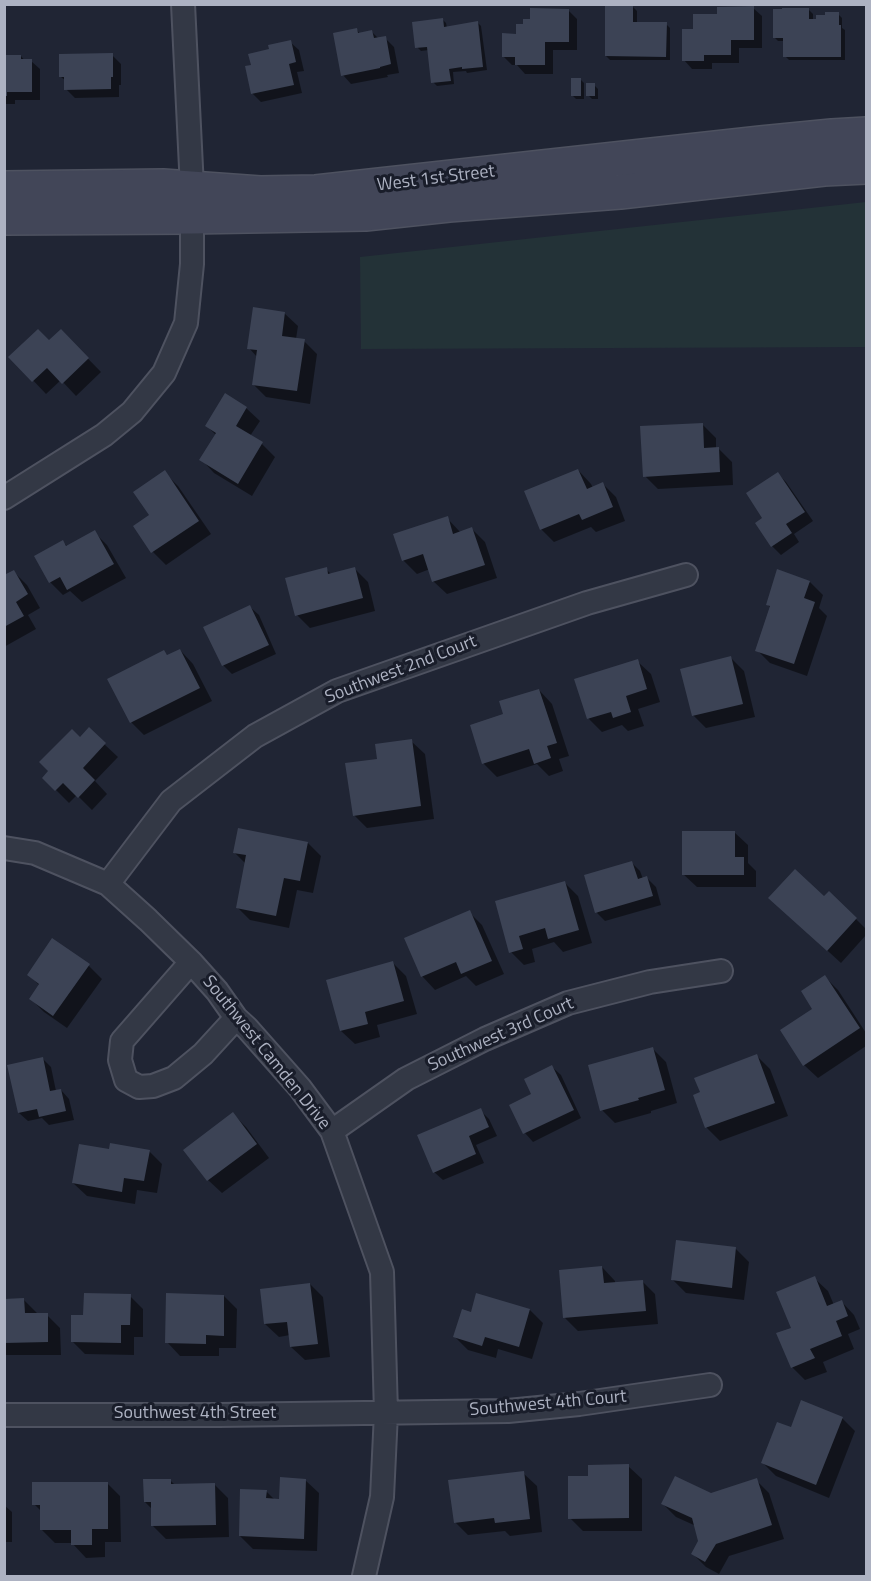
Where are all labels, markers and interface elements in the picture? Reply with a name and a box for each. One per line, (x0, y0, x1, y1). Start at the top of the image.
street label: West 1st Street (376, 161, 496, 197)
street label: Southwest 2nd Court (322, 631, 480, 709)
street label: Southwest Camden Drive (197, 972, 335, 1134)
street label: Southwest 3rd Court (425, 993, 577, 1077)
street label: Southwest 4th Court (469, 1386, 627, 1422)
street label: Southwest 4th Street (114, 1403, 276, 1425)

